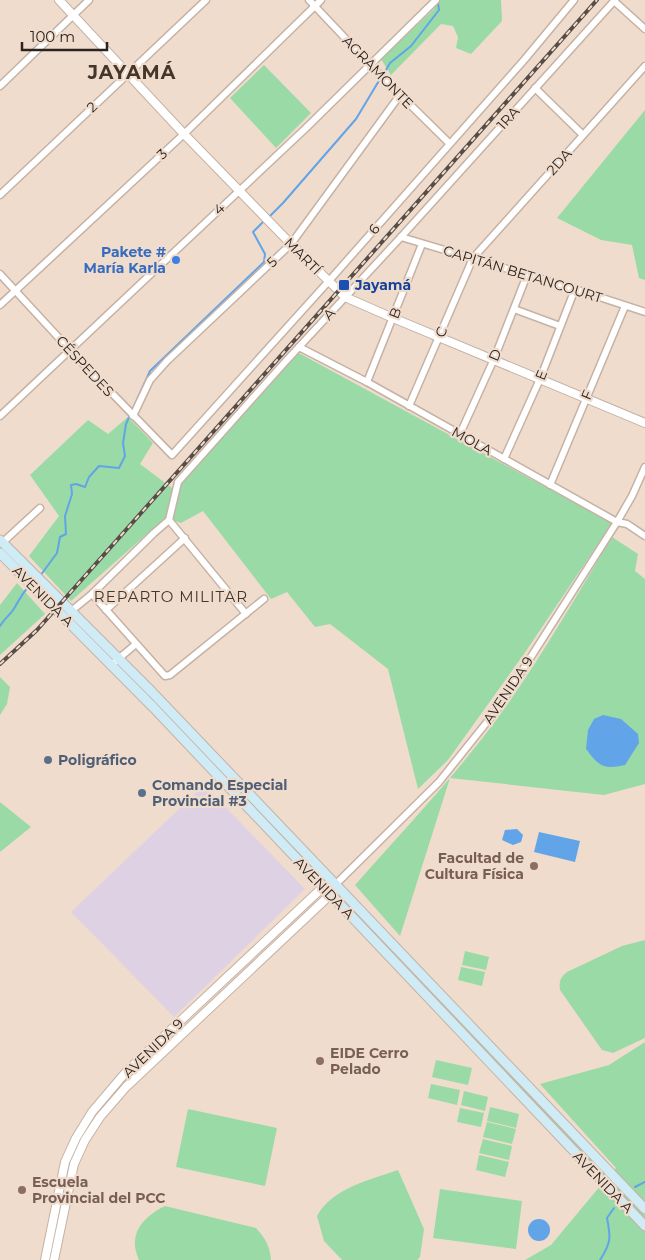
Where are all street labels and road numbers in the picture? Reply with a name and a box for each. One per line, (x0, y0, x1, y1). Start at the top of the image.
street label: AGRAMONTE (339, 32, 417, 112)
street label: 2 (83, 98, 101, 116)
street label: 1RA (493, 102, 524, 133)
street label: 2DA (542, 144, 576, 179)
street label: 3 (153, 145, 171, 163)
street label: 4 (209, 199, 229, 219)
street label: 6 (364, 220, 384, 238)
street label: MARTÍ (280, 233, 326, 279)
street label: CAPITÁN BETANCOURT (441, 241, 605, 307)
street label: 5 (263, 253, 281, 271)
street label: A (319, 303, 340, 324)
street label: B (385, 305, 405, 321)
street label: C (431, 324, 451, 340)
street label: CÉSPEDES (52, 332, 118, 400)
street label: D (484, 346, 506, 364)
street label: E (531, 367, 551, 383)
street label: F (577, 387, 597, 403)
street label: MOLA (449, 423, 496, 460)
street label: AVENIDA A (9, 562, 78, 631)
street label: AVENIDA 9 (479, 653, 537, 727)
street label: AVENIDA A (290, 853, 359, 923)
street label: AVENIDA 9 (119, 1015, 187, 1081)
street label: AVENIDA A (569, 1147, 638, 1217)

